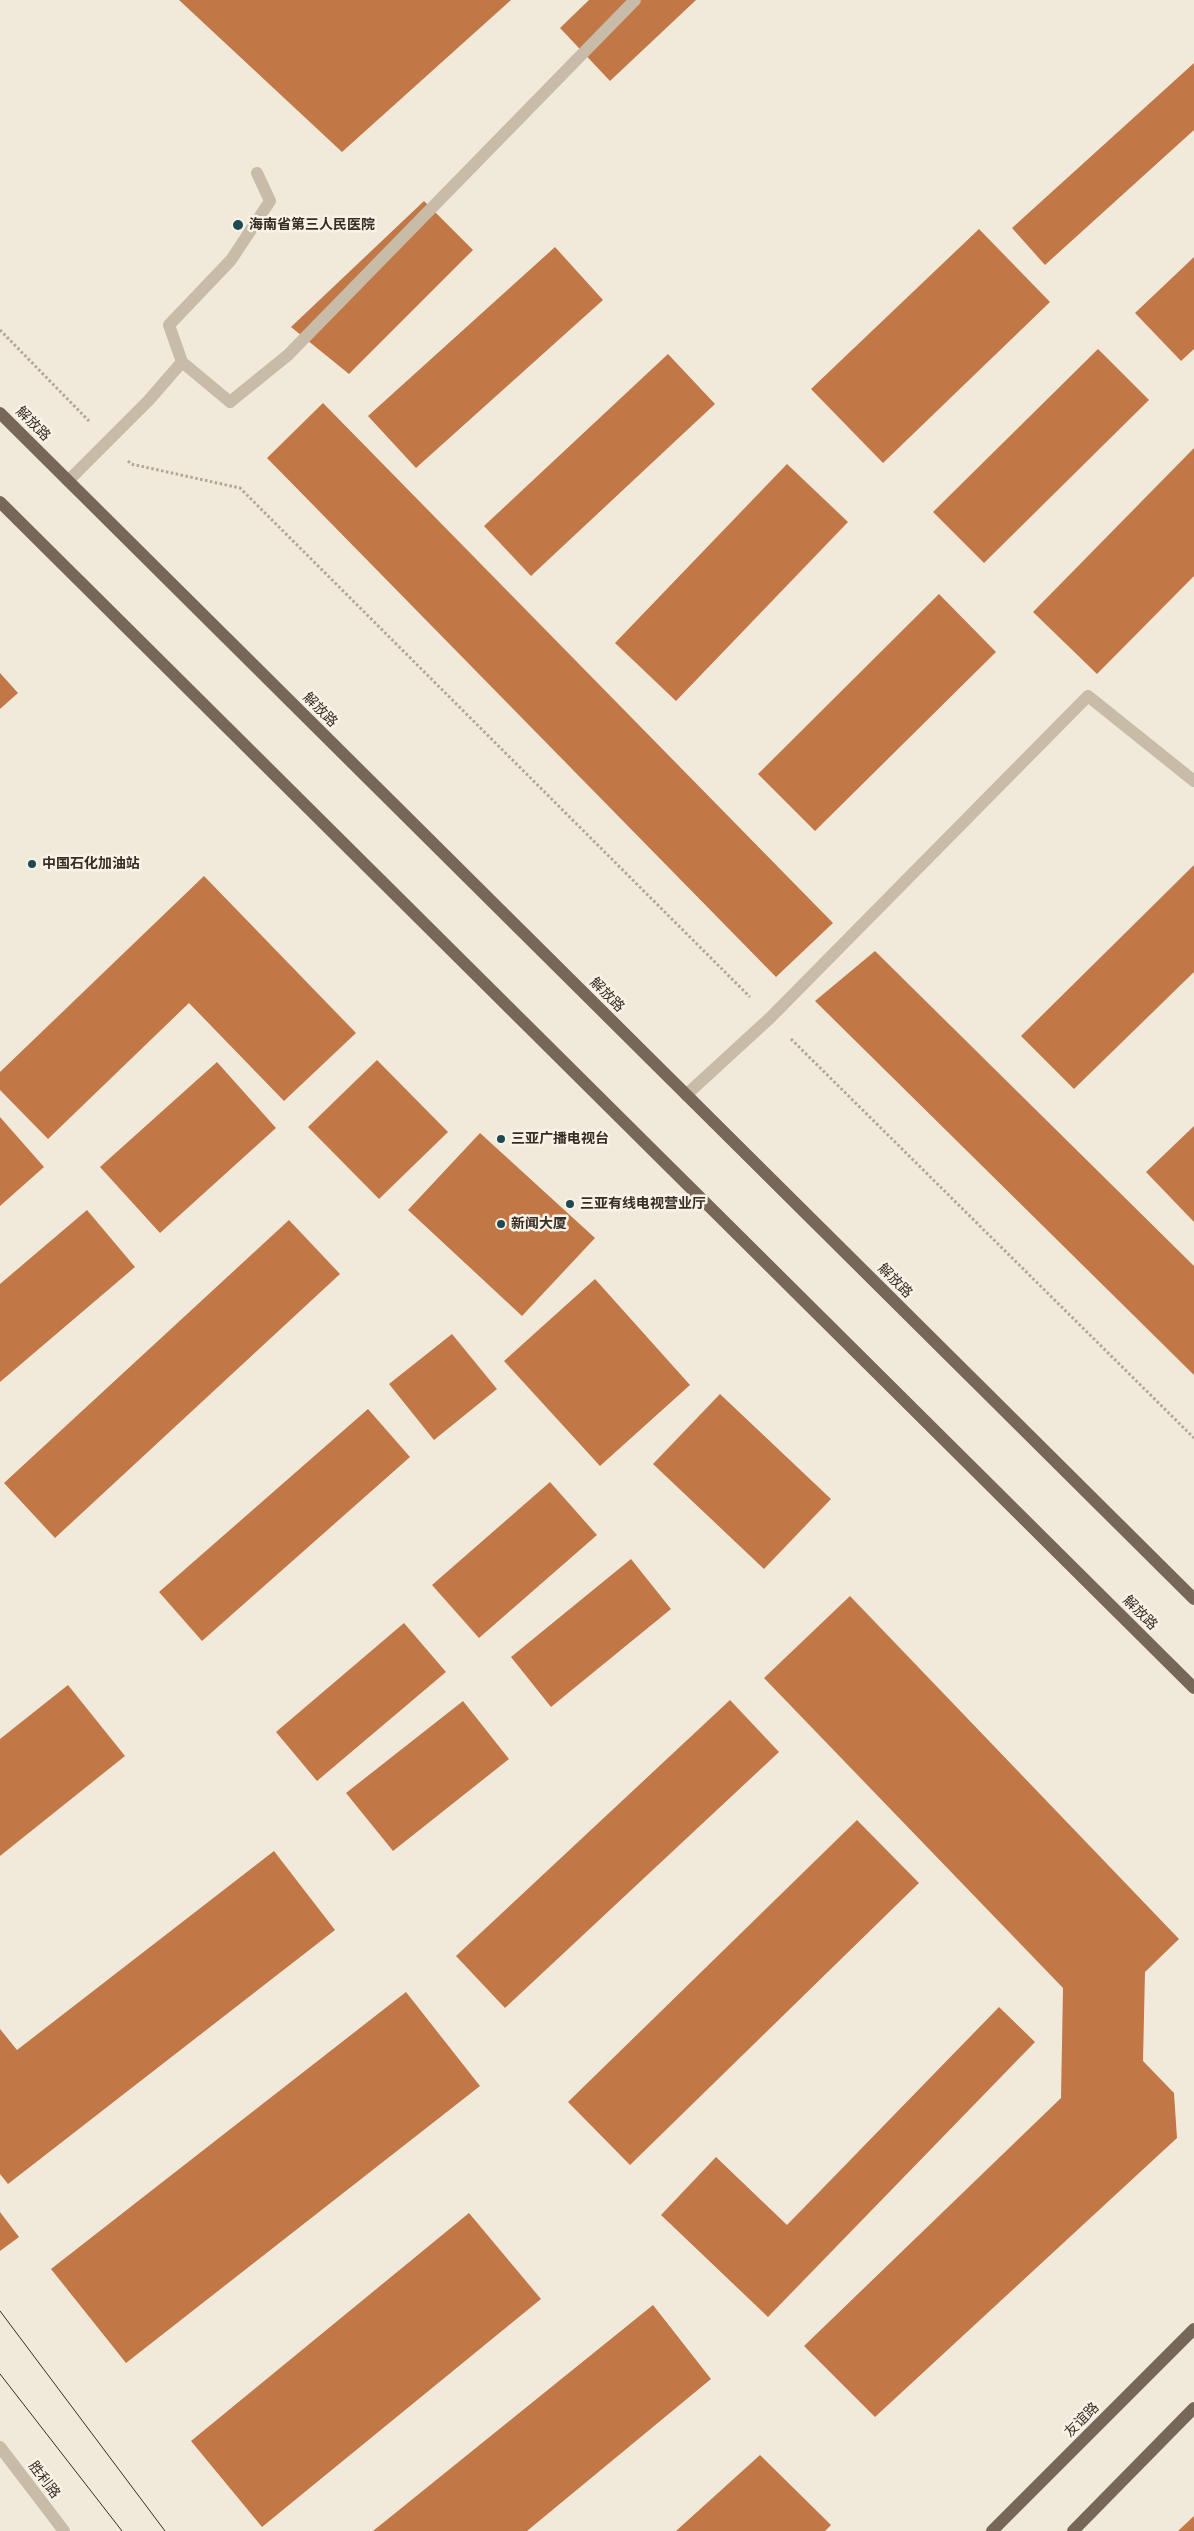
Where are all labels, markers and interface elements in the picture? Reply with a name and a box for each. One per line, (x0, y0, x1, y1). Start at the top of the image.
place label: 海南省第三人民医院 (249, 217, 375, 233)
marker: 海南省第三人民医院 (231, 218, 245, 232)
street label: 解放路 (12, 403, 54, 445)
street label: 解放路 (299, 689, 341, 731)
place label: 中国石化加油站 (42, 856, 140, 872)
marker: 中国石化加油站 (26, 858, 38, 870)
street label: 解放路 (586, 974, 628, 1016)
place label: 三亚广播电视台 (511, 1131, 609, 1147)
marker: 三亚广播电视台 (495, 1133, 507, 1145)
place label: 三亚有线电视营业厅 (580, 1196, 706, 1212)
marker: 三亚有线电视营业厅 (564, 1198, 576, 1210)
place label: 新闻大厦 (511, 1216, 567, 1232)
marker: 新闻大厦 (495, 1218, 507, 1230)
street label: 解放路 (874, 1260, 916, 1302)
street label: 解放路 (1119, 1592, 1161, 1634)
street label: 友谊路 (1061, 2399, 1103, 2441)
street label: 胜利路 (25, 2458, 63, 2502)

